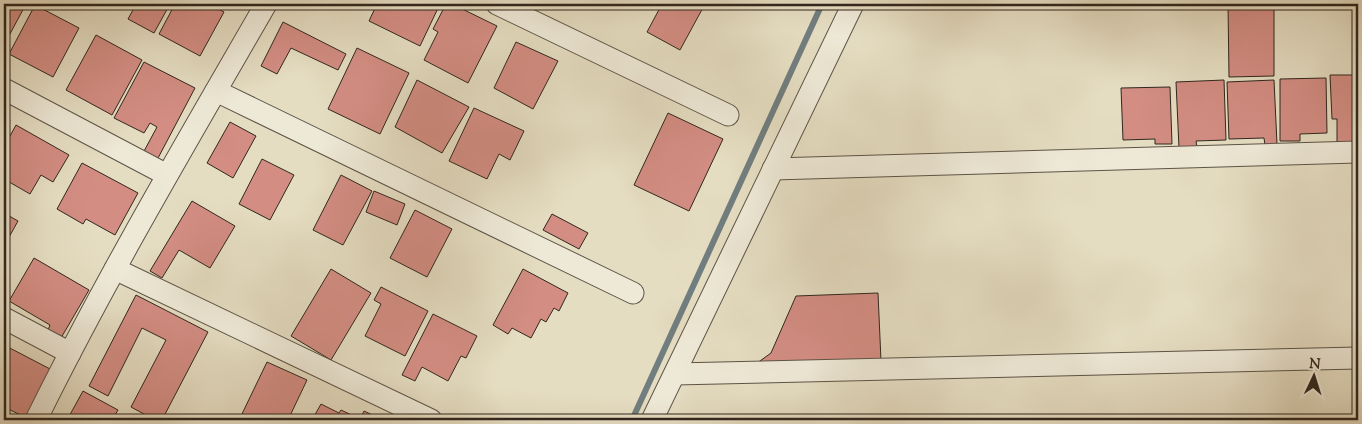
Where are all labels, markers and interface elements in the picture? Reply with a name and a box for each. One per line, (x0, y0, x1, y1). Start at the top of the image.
north arrow (1290, 352, 1340, 402)
text: N (1308, 355, 1321, 375)

